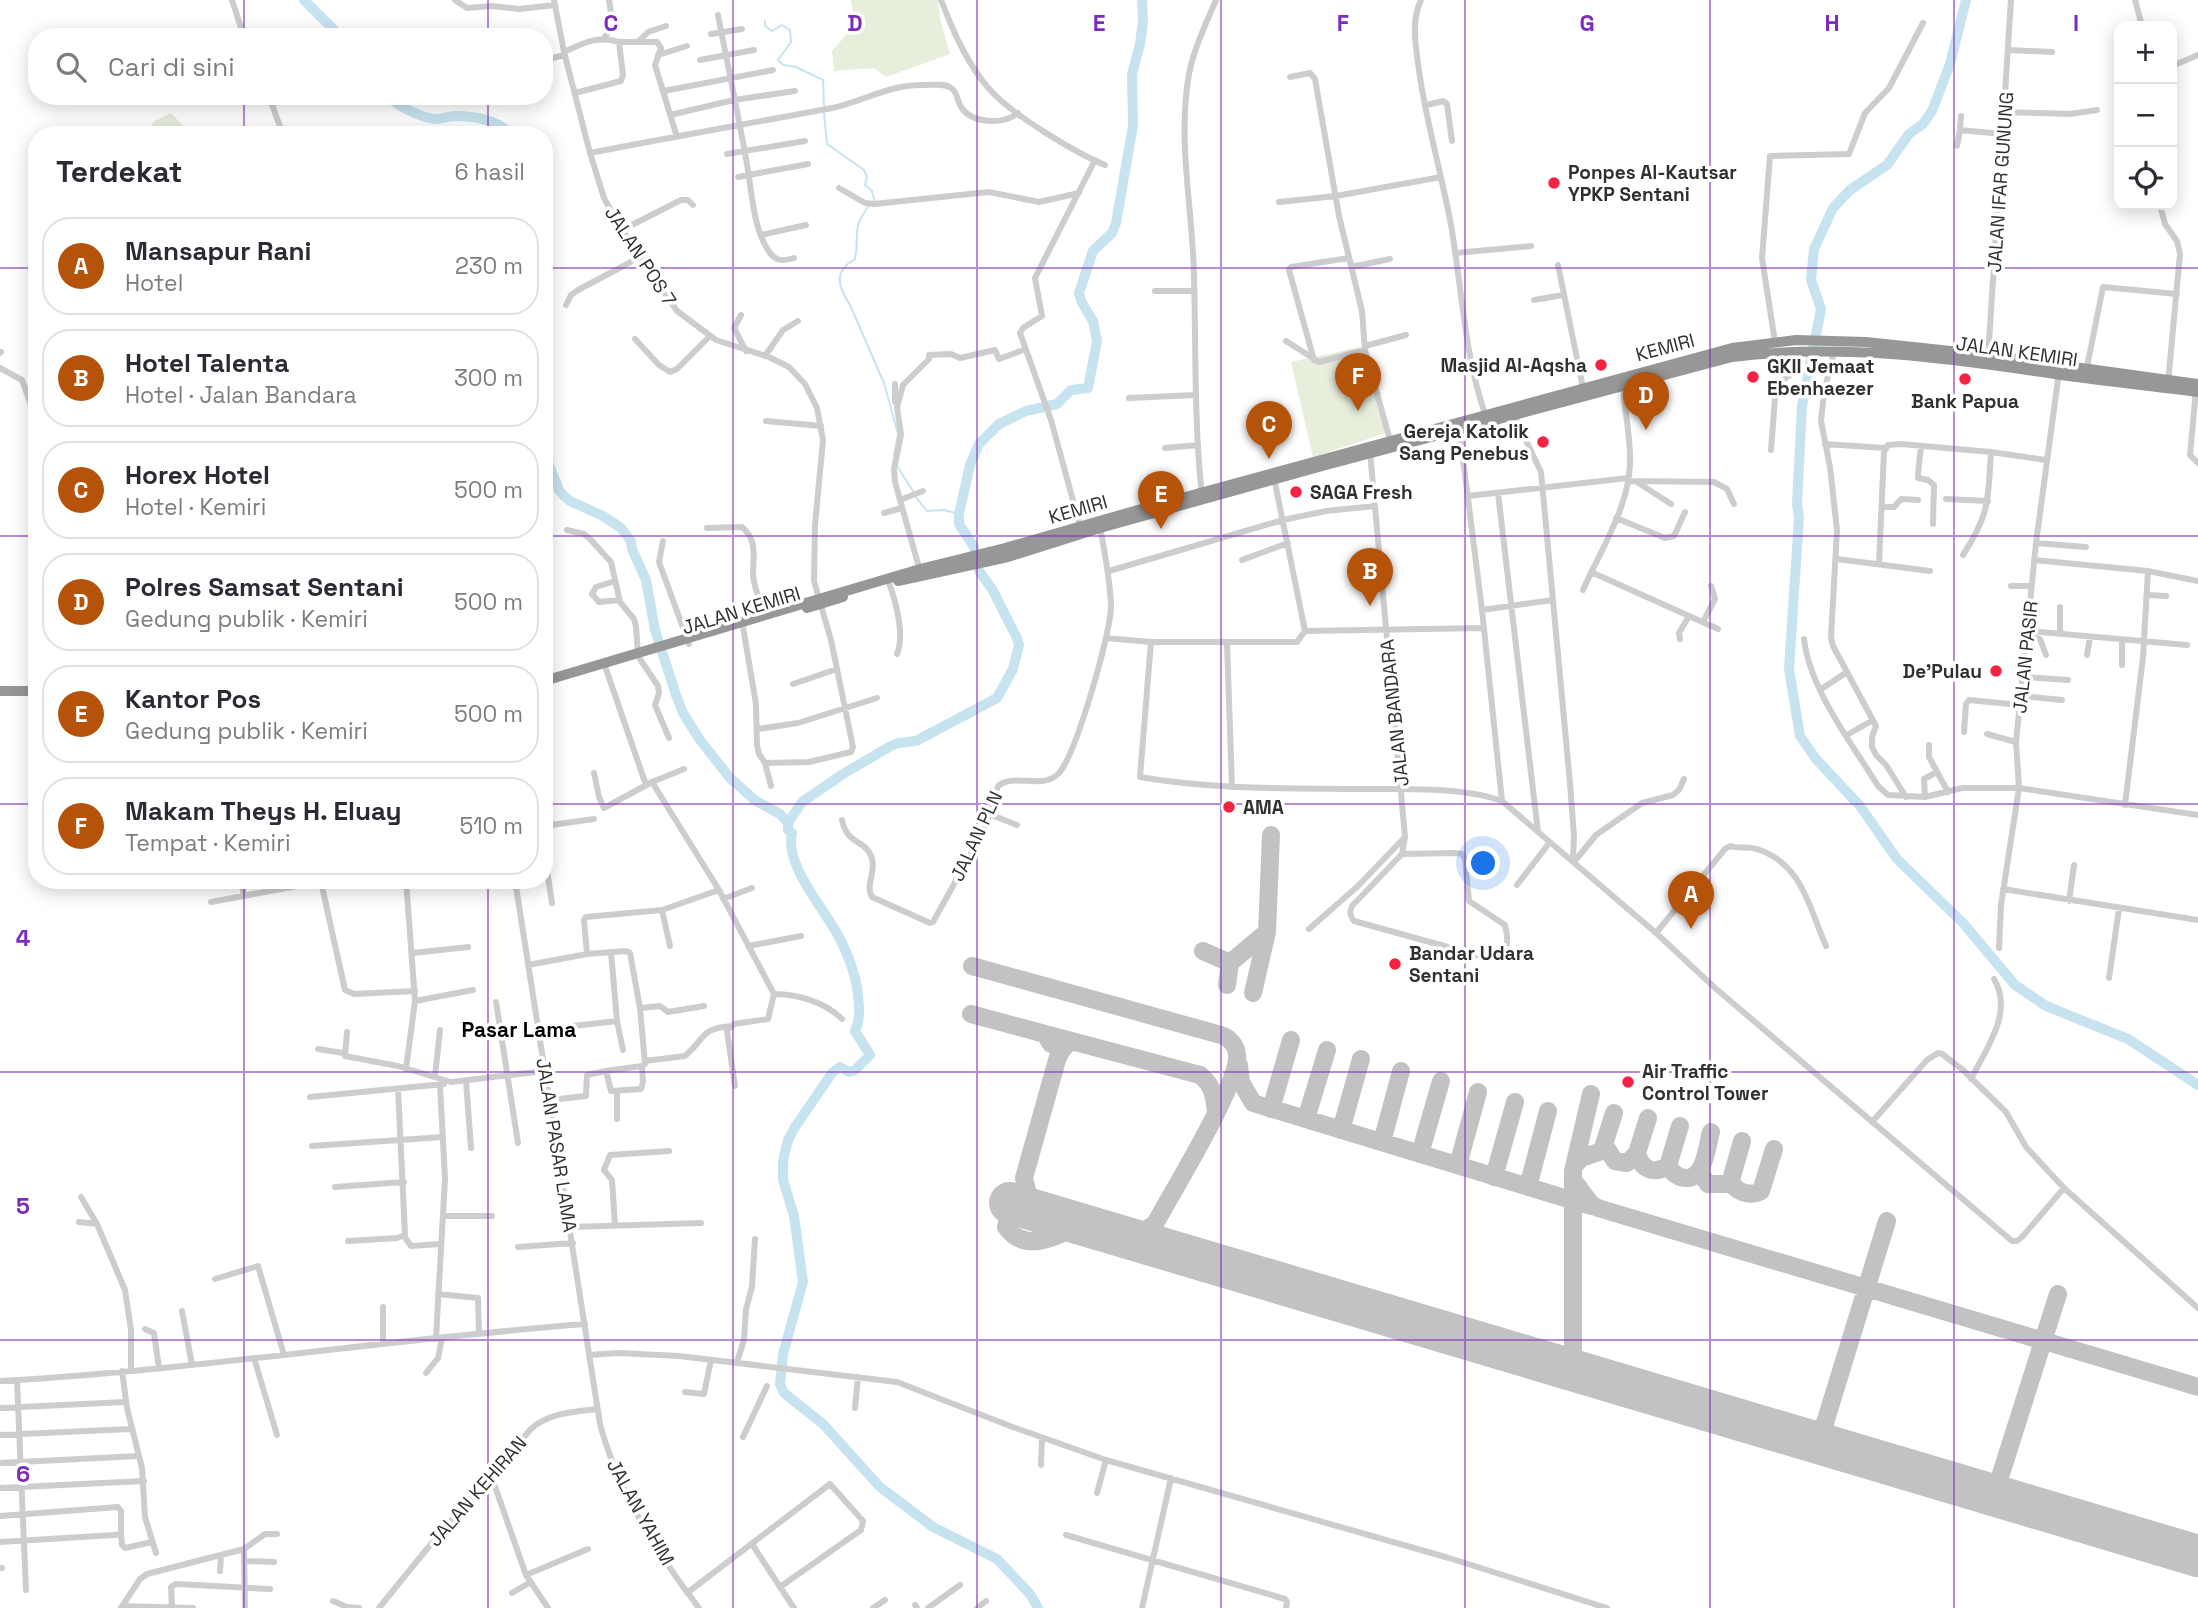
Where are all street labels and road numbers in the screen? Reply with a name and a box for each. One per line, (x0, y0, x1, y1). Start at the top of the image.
street label: JALAN IFAR GUNUNG (1982, 91, 2019, 273)
street label: JALAN POS 7 (599, 202, 682, 311)
street label: KEMIRI (1633, 328, 1697, 367)
street label: JALAN KEMIRI (1955, 331, 2079, 372)
street label: KEMIRI (1046, 489, 1110, 530)
street label: JALAN KEMIRI (679, 581, 803, 640)
street label: JALAN PASIR (2007, 600, 2044, 715)
street label: JALAN BANDARA (1374, 638, 1415, 788)
street label: JALAN PLN (945, 787, 1008, 885)
street label: JALAN PASAR LAMA (530, 1056, 583, 1234)
street label: JALAN KEHIRAN (423, 1431, 532, 1552)
street label: JALAN YAHIM (601, 1455, 680, 1570)

